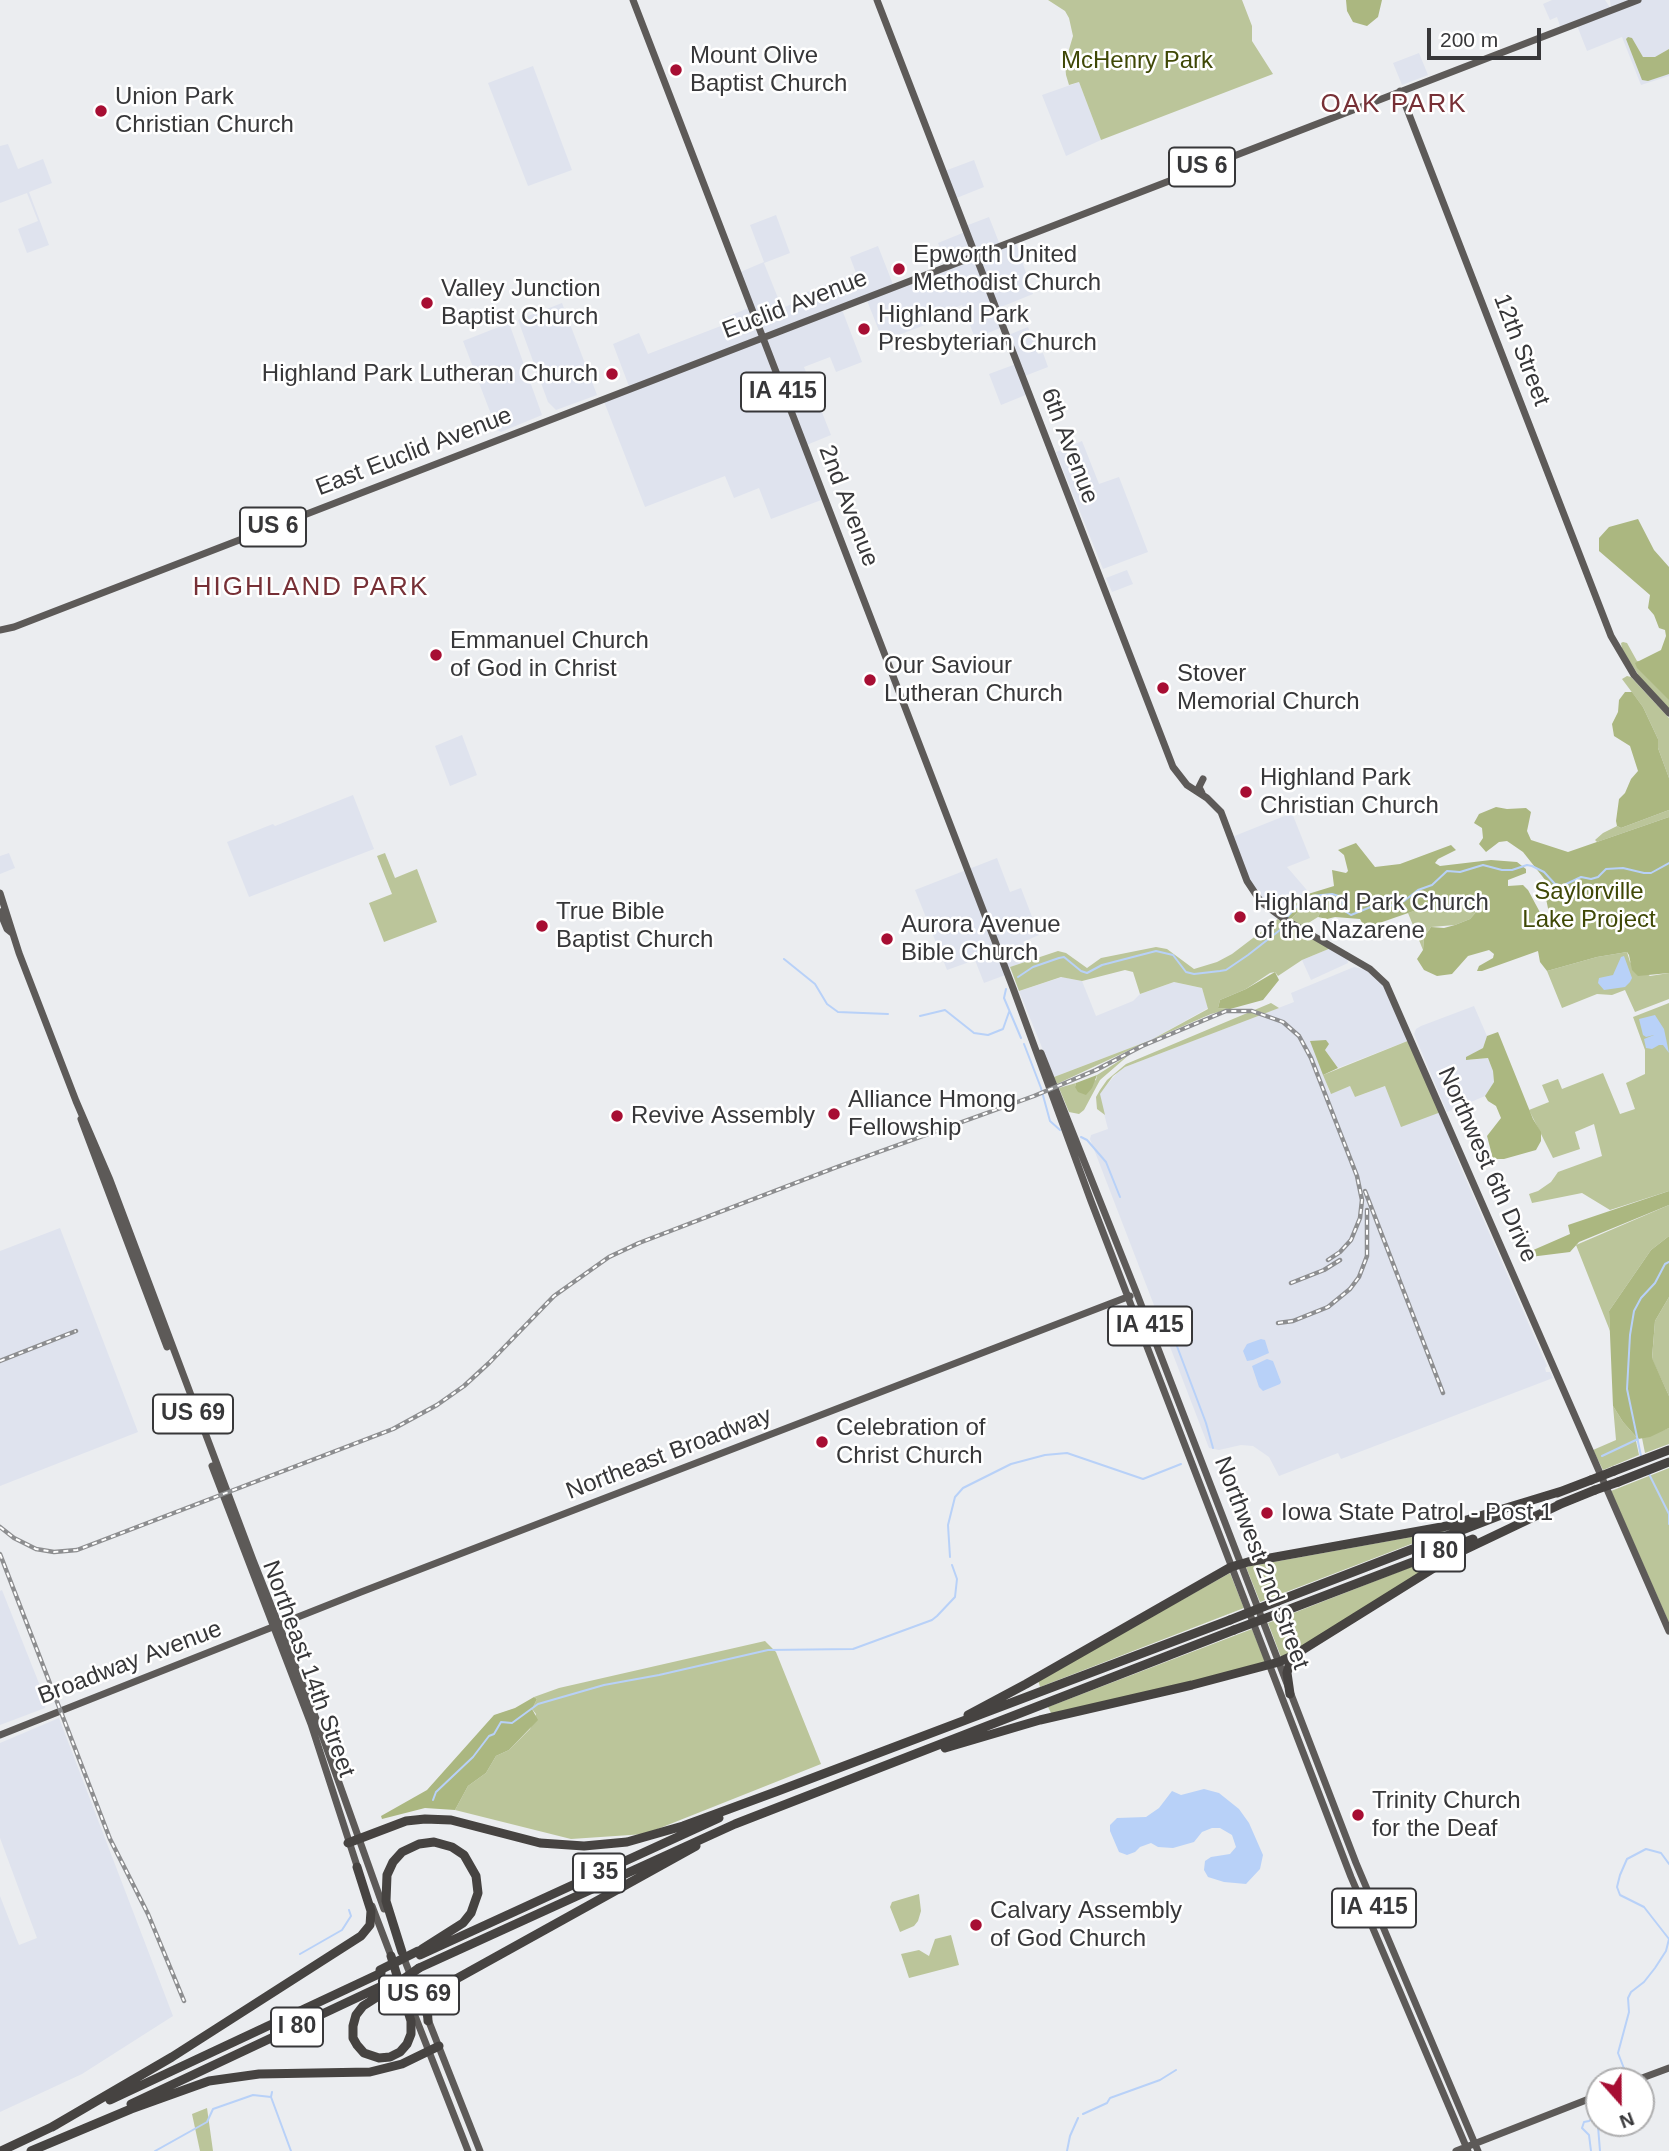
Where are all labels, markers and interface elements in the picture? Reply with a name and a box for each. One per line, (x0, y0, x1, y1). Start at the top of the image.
scale bar (1431, 14, 1545, 58)
text: 200 m (1440, 28, 1498, 51)
place label: Mount Olive Baptist Church (690, 42, 847, 98)
park label: McHenry Park (1061, 47, 1213, 75)
marker: Mount Olive Baptist Church (668, 62, 684, 78)
place label: Union Park Christian Church (115, 83, 294, 139)
district label: OAK PARK (1321, 89, 1467, 121)
marker: Union Park Christian Church (93, 103, 109, 119)
road number: US 6 (1169, 148, 1235, 186)
place label: Epworth United Methodist Church (913, 241, 1101, 297)
marker: Epworth United Methodist Church (891, 261, 907, 277)
street label: Euclid Avenue (718, 264, 872, 346)
place label: Valley Junction Baptist Church (441, 275, 601, 331)
street label: 12th Street (1487, 290, 1555, 410)
marker: Valley Junction Baptist Church (419, 295, 435, 311)
place label: Highland Park Presbyterian Church (878, 301, 1097, 357)
marker: Highland Park Presbyterian Church (856, 321, 872, 337)
place label: Highland Park Lutheran Church (262, 360, 598, 388)
marker: Highland Park Lutheran Church (604, 366, 620, 382)
road number: IA 415 (741, 372, 825, 412)
street label: 6th Avenue (1034, 384, 1104, 508)
street label: East Euclid Avenue (312, 401, 516, 503)
street label: 2nd Avenue (812, 441, 884, 571)
road number: US 6 (240, 508, 306, 547)
district label: HIGHLAND PARK (194, 572, 428, 604)
place label: Emmanuel Church of God in Christ (450, 627, 649, 683)
marker: Emmanuel Church of God in Christ (428, 647, 444, 663)
place label: Our Saviour Lutheran Church (884, 652, 1063, 708)
place label: Stover Memorial Church (1177, 660, 1360, 716)
marker: Our Saviour Lutheran Church (862, 672, 878, 688)
marker: Stover Memorial Church (1155, 680, 1171, 696)
place label: Highland Park Christian Church (1260, 764, 1439, 820)
marker: Highland Park Christian Church (1238, 784, 1254, 800)
park label: Saylorville Lake Project (1522, 878, 1656, 934)
place label: Highland Park Church of the Nazarene (1254, 889, 1489, 945)
place label: True Bible Baptist Church (556, 898, 713, 954)
marker: Highland Park Church of the Nazarene (1232, 909, 1248, 925)
place label: Aurora Avenue Bible Church (901, 911, 1061, 967)
marker: True Bible Baptist Church (534, 918, 550, 934)
marker: Aurora Avenue Bible Church (879, 931, 895, 947)
street label: Northwest 6th Drive (1431, 1063, 1543, 1267)
place label: Alliance Hmong Fellowship (848, 1086, 1016, 1142)
place label: Revive Assembly (631, 1102, 815, 1130)
marker: Alliance Hmong Fellowship (826, 1106, 842, 1122)
marker: Revive Assembly (609, 1108, 625, 1124)
road number: IA 415 (1108, 1306, 1192, 1345)
road number: US 69 (153, 1394, 233, 1434)
street label: Northeast Broadway (562, 1402, 776, 1506)
place label: Celebration of Christ Church (836, 1414, 985, 1470)
marker: Celebration of Christ Church (814, 1434, 830, 1450)
street label: Northwest 2nd Street (1207, 1453, 1315, 1673)
place label: Iowa State Patrol - Post 1 (1281, 1499, 1553, 1527)
marker: Iowa State Patrol - Post 1 (1259, 1505, 1275, 1521)
road number: I 80 (1413, 1532, 1465, 1572)
street label: Northeast 14th Street (255, 1557, 361, 1781)
street label: Broadway Avenue (34, 1615, 226, 1711)
place label: Trinity Church for the Deaf (1372, 1787, 1520, 1843)
marker: Trinity Church for the Deaf (1350, 1807, 1366, 1823)
road number: I 35 (573, 1854, 625, 1892)
road number: IA 415 (1332, 1888, 1416, 1927)
place label: Calvary Assembly of God Church (990, 1897, 1182, 1953)
marker: Calvary Assembly of God Church (968, 1917, 984, 1933)
road number: US 69 (379, 1976, 459, 2014)
road number: I 80 (271, 2008, 323, 2046)
north arrow (1585, 2067, 1655, 2137)
text: N (1617, 2108, 1637, 2132)

